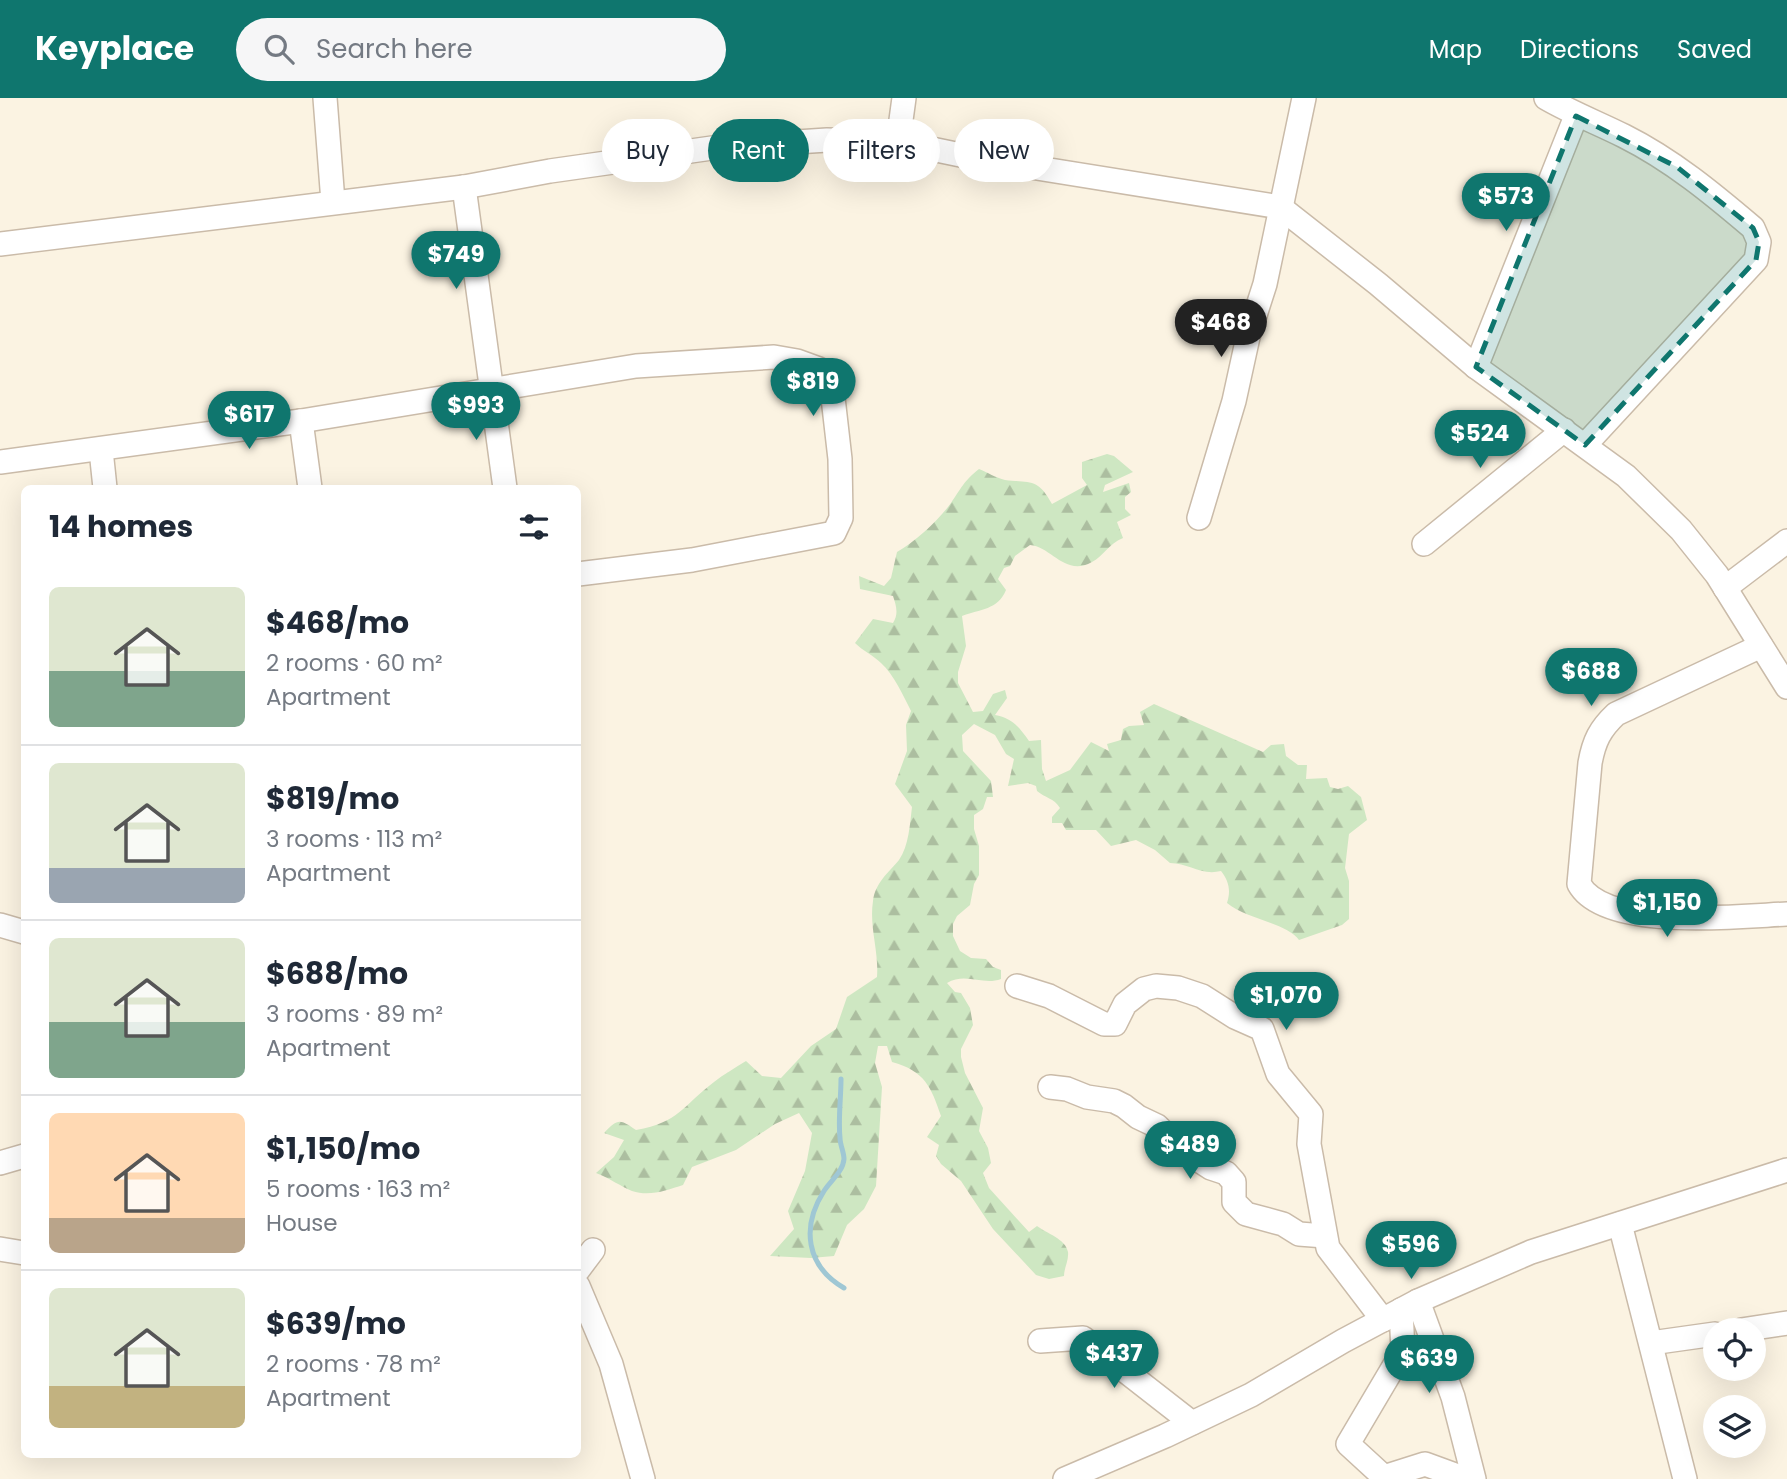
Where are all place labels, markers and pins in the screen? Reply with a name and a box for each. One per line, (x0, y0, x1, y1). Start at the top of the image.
pin: $573 (1465, 174, 1547, 233)
pin: $749 (415, 232, 497, 291)
pin: $468 (1180, 300, 1262, 359)
pin: $819 (772, 358, 854, 418)
pin: $993 (435, 382, 517, 442)
pin: $617 (208, 392, 290, 451)
pin: $524 (1439, 410, 1521, 470)
pin: $688 (1550, 648, 1632, 708)
pin: $1,150 (1610, 880, 1724, 939)
pin: $1,070 (1229, 972, 1343, 1032)
pin: $489 (1149, 1122, 1231, 1181)
pin: $596 (1370, 1222, 1452, 1281)
pin: $437 (1073, 1330, 1155, 1390)
pin: $639 (1388, 1336, 1470, 1395)

